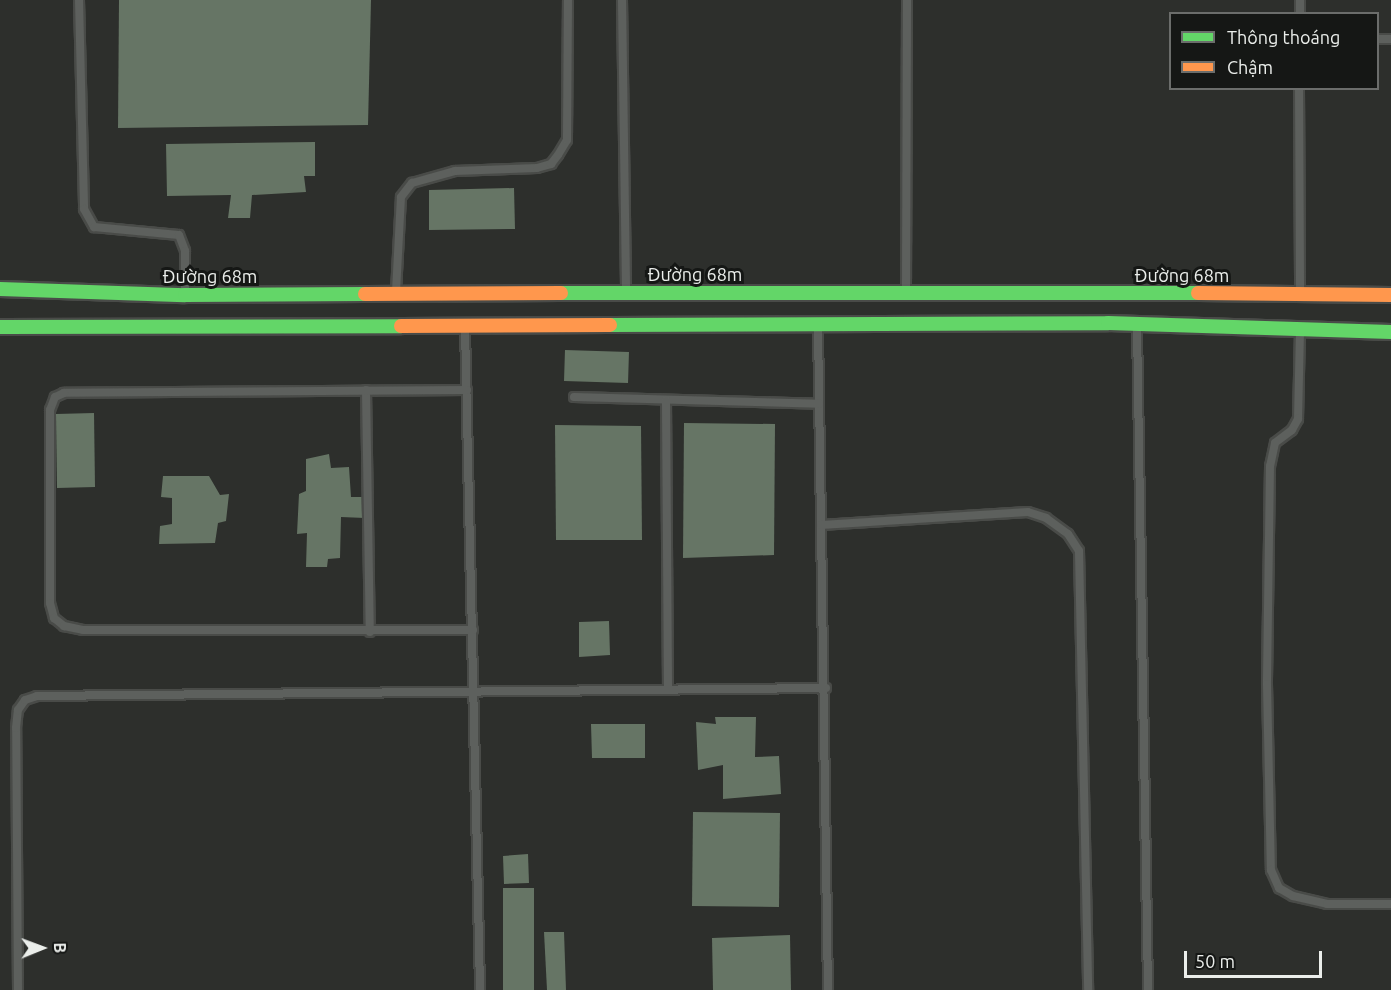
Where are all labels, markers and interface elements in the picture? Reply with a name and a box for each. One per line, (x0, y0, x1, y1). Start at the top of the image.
legend (1169, 12, 1379, 90)
text: Thông thoáng (1227, 27, 1340, 47)
text: Chậm (1227, 57, 1273, 77)
street label: Đường 68m (648, 263, 742, 285)
street label: Đường 68m (1135, 264, 1229, 286)
street label: Đường 68m (163, 265, 257, 287)
north arrow (12, 918, 72, 978)
scale bar (1187, 939, 1325, 977)
text: B (51, 942, 69, 953)
text: 50 m (1195, 951, 1235, 971)

